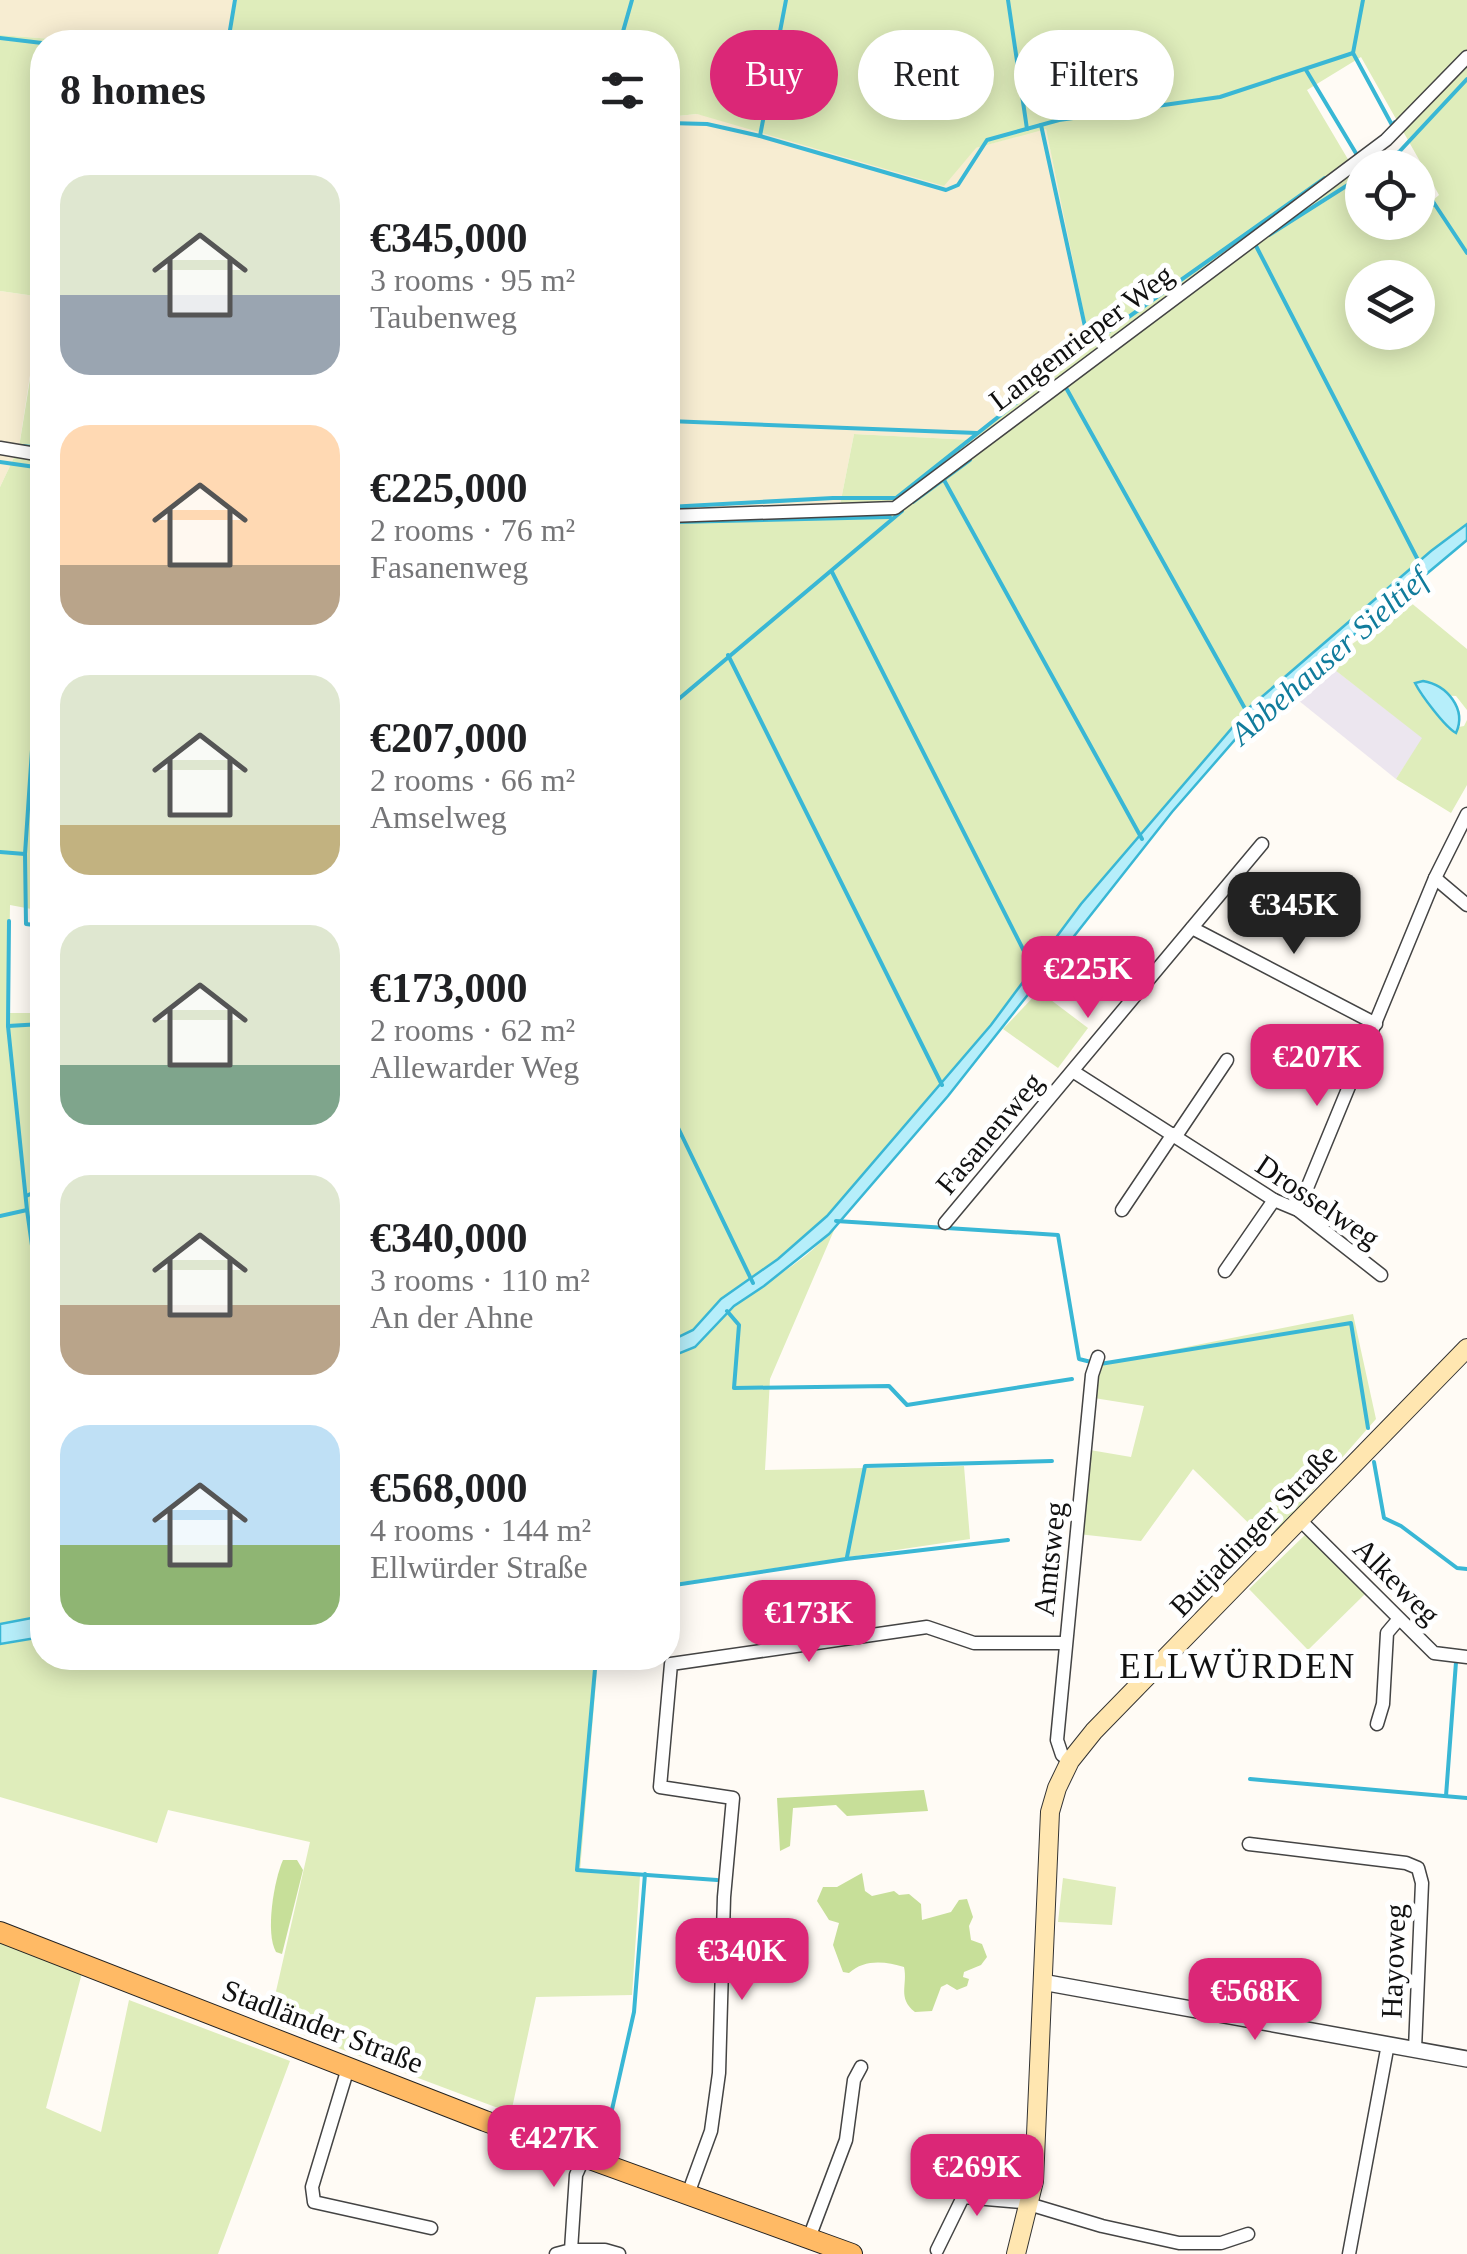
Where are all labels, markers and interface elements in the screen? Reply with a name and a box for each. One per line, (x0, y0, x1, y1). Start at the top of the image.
chip: Buy (710, 30, 838, 120)
chip: Rent (858, 30, 994, 120)
chip: Filters (1014, 30, 1174, 120)
icon: filters (595, 63, 650, 118)
text: 8 homes (60, 67, 206, 113)
map controls (1345, 150, 1435, 350)
button: locate (1345, 150, 1435, 240)
icon: home (140, 215, 260, 335)
text: €345,000 (370, 215, 528, 261)
street label: Langenrieper Weg (983, 257, 1179, 417)
button: layers (1345, 260, 1435, 350)
text: 3 rooms · 95 m² (370, 262, 575, 298)
text: Taubenweg (370, 299, 517, 335)
icon: home (140, 465, 260, 585)
text: €225,000 (370, 465, 528, 511)
text: 2 rooms · 76 m² (370, 512, 575, 548)
text: Fasanenweg (370, 549, 528, 585)
water label: Abbehauser Sieltief (1221, 558, 1438, 753)
icon: home (140, 715, 260, 835)
text: €207,000 (370, 715, 528, 761)
text: 2 rooms · 66 m² (370, 762, 575, 798)
text: Amselweg (370, 799, 507, 835)
pin: €345K (1224, 872, 1364, 957)
text: €345K (1250, 886, 1338, 922)
pin: €225K (1018, 936, 1158, 1021)
text: €225K (1044, 950, 1132, 986)
icon: home (140, 965, 260, 1085)
text: €173,000 (370, 965, 528, 1011)
text: 2 rooms · 62 m² (370, 1012, 575, 1048)
pin: €207K (1247, 1024, 1387, 1109)
text: €207K (1273, 1038, 1361, 1074)
text: Allewarder Weg (370, 1049, 579, 1085)
street label: Fasanenweg (929, 1066, 1049, 1200)
street label: Drosselweg (1250, 1148, 1386, 1254)
icon: home (140, 1215, 260, 1335)
text: €340,000 (370, 1215, 528, 1261)
text: 3 rooms · 110 m² (370, 1262, 590, 1298)
text: An der Ahne (370, 1299, 534, 1335)
street label: Butjadinger Straße (1163, 1437, 1343, 1623)
icon: home (140, 1465, 260, 1585)
text: €568,000 (370, 1465, 528, 1511)
street label: Amtsweg (1027, 1500, 1071, 1618)
text: 4 rooms · 144 m² (370, 1512, 591, 1548)
street label: Alkeweg (1347, 1531, 1447, 1631)
text: Ellwürder Straße (370, 1549, 588, 1585)
pin: €173K (739, 1580, 879, 1665)
text: €173K (765, 1594, 853, 1630)
district label: ELLWÜRDEN (1119, 1647, 1357, 1686)
street label: Hayoweg (1375, 1903, 1411, 2019)
pin: €340K (672, 1918, 812, 2003)
text: €340K (698, 1932, 786, 1968)
pin: €568K (1185, 1958, 1325, 2043)
text: €568K (1211, 1972, 1299, 2008)
street label: Stadländer Straße (218, 1973, 428, 2079)
pin: €427K (484, 2105, 624, 2190)
text: €427K (510, 2119, 598, 2155)
pin: €269K (907, 2134, 1047, 2219)
text: €269K (933, 2148, 1021, 2184)

